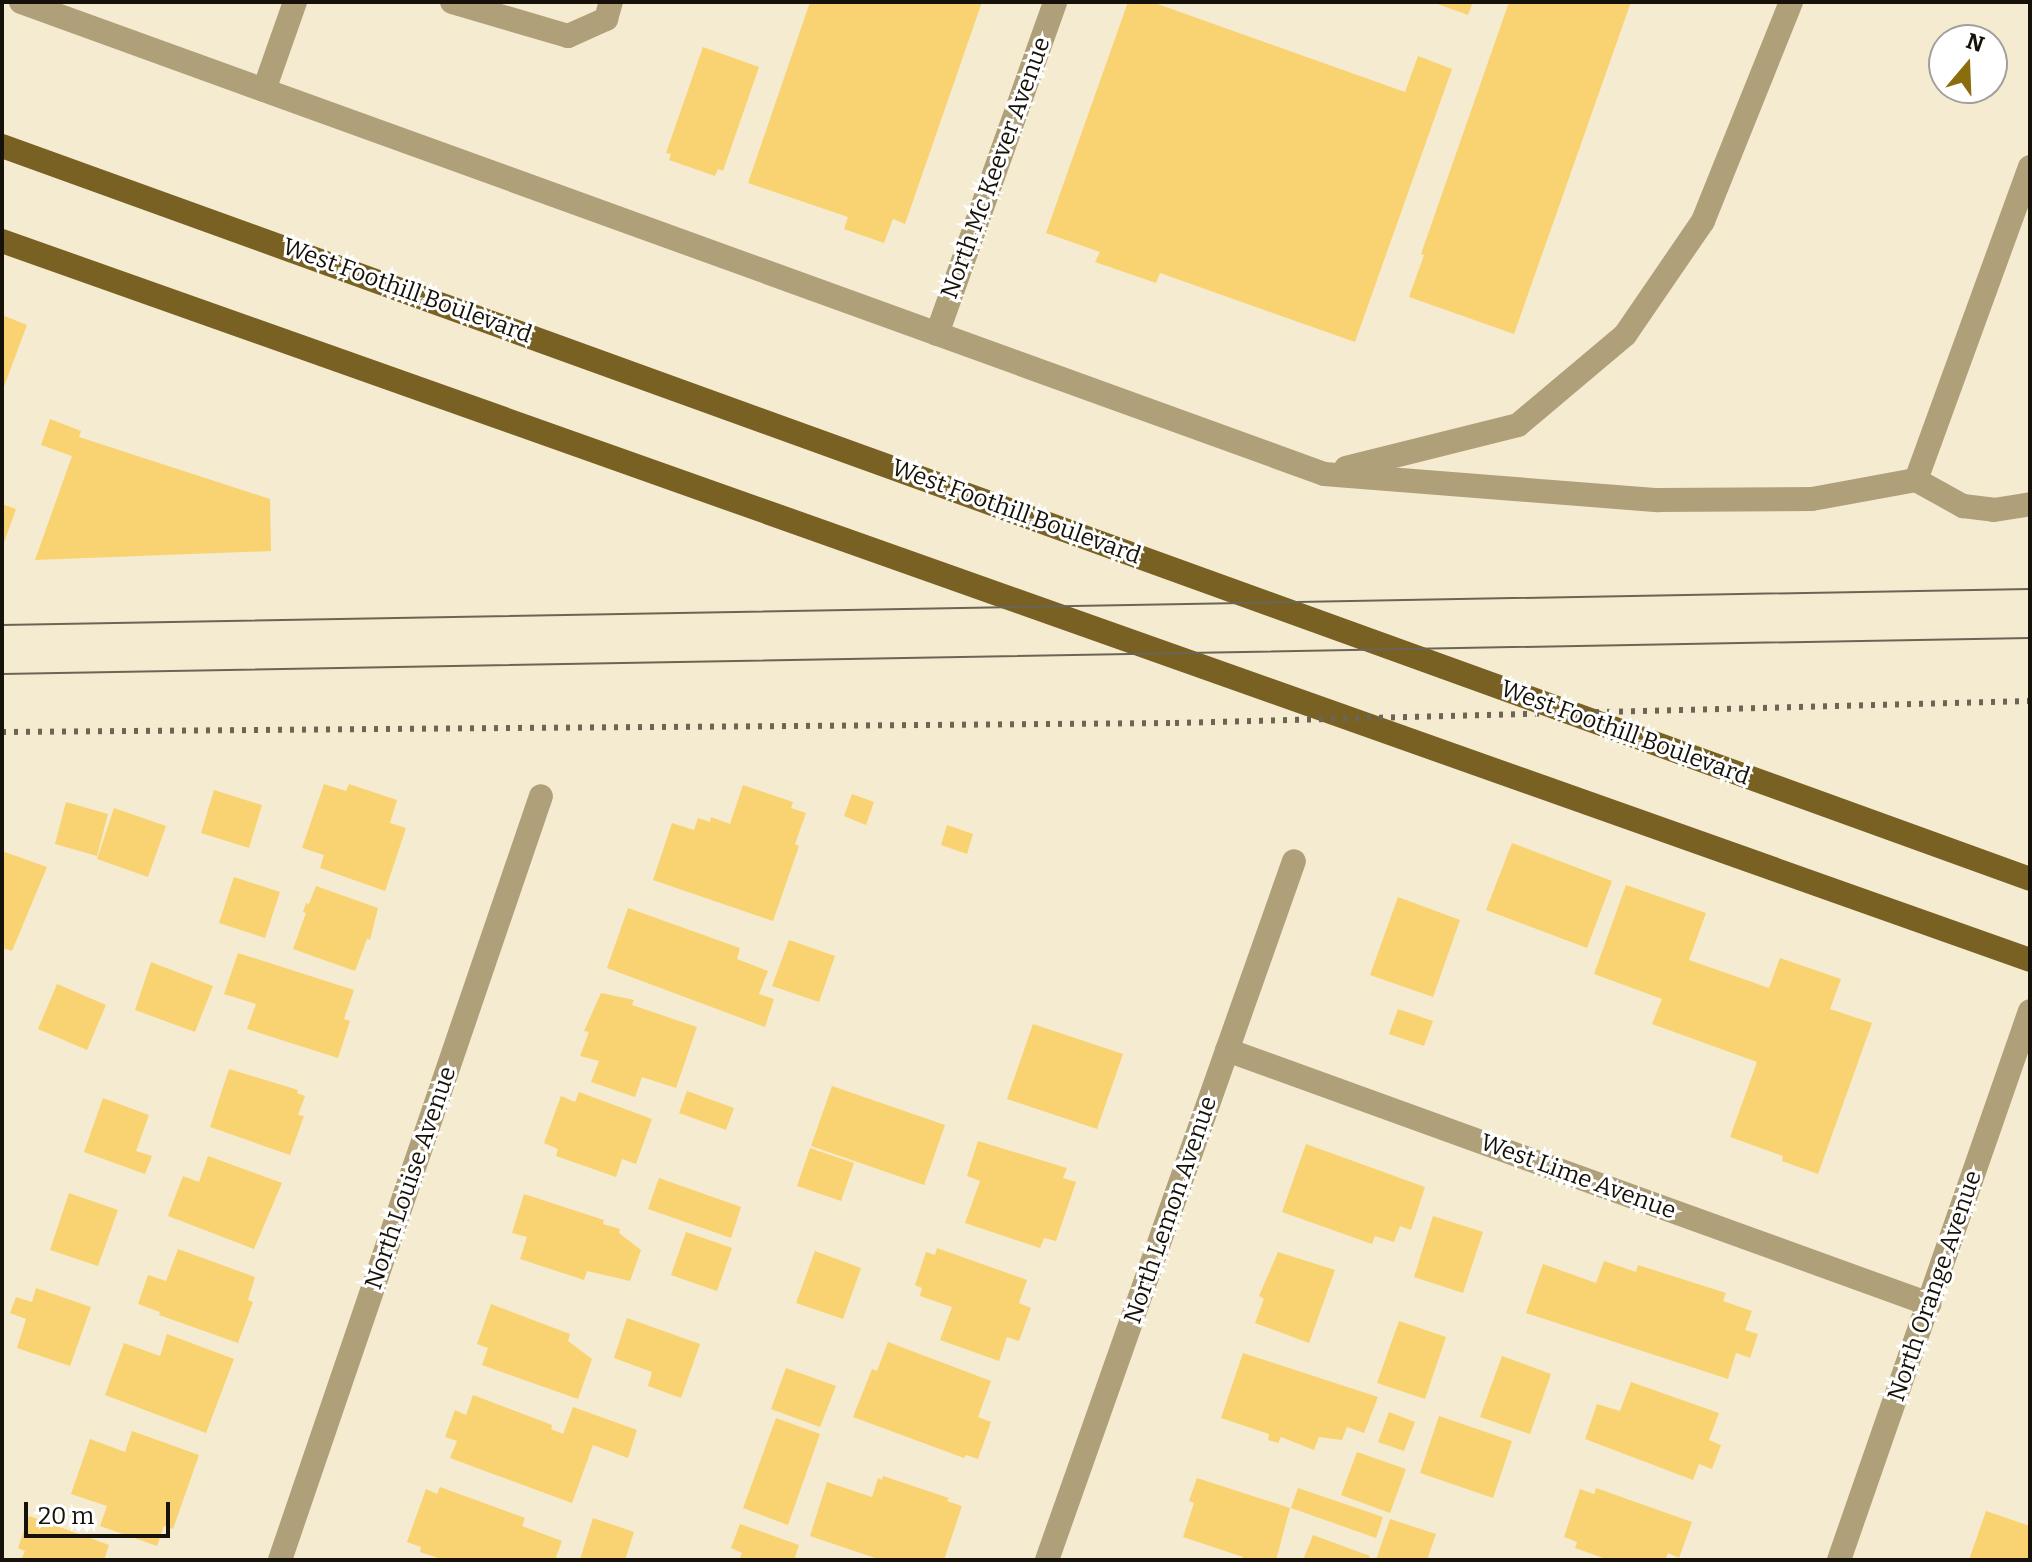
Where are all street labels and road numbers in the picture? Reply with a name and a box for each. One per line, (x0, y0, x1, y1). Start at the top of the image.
street label: North Mc Keever Avenue (935, 33, 1057, 303)
street label: West Foothill Boulevard (278, 232, 536, 350)
street label: West Foothill Boulevard (887, 453, 1145, 571)
street label: West Foothill Boulevard (1496, 674, 1754, 792)
street label: North Louise Avenue (359, 1063, 463, 1293)
street label: North Lemon Avenue (1119, 1093, 1223, 1327)
street label: West Lime Avenue (1476, 1128, 1680, 1226)
street label: North Orange Avenue (1882, 1167, 1988, 1405)

